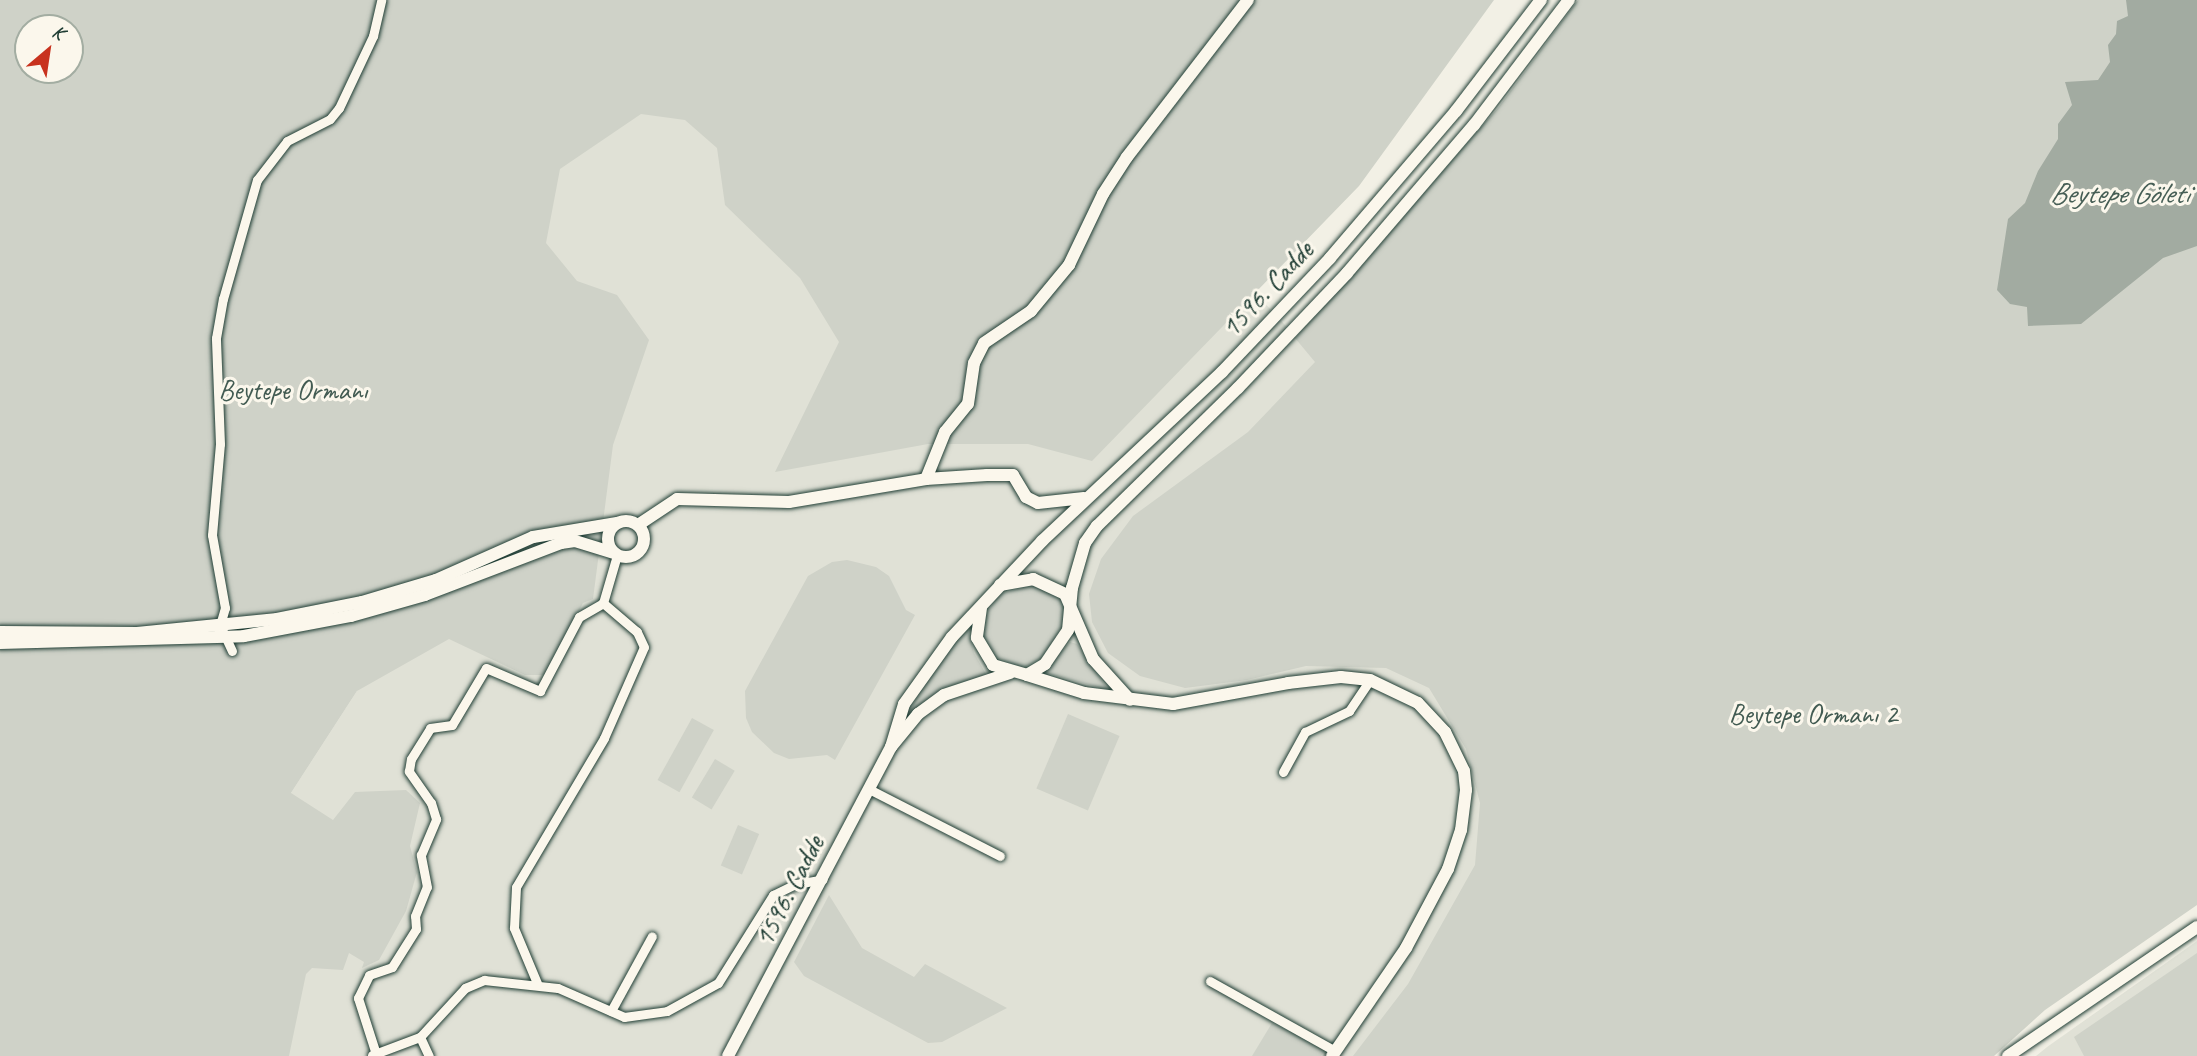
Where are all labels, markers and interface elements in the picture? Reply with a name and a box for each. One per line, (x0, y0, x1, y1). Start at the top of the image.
north arrow (14, 14, 84, 84)
text: K (48, 20, 68, 45)
water label: Beytepe Göleti (2049, 175, 2189, 211)
street label: 1596. Cadde (1214, 234, 1320, 344)
park label: Beytepe Ormanı (218, 373, 368, 407)
park label: Beytepe Ormanı 2 (1729, 697, 1897, 731)
street label: 1596. Cadde (747, 830, 831, 952)

